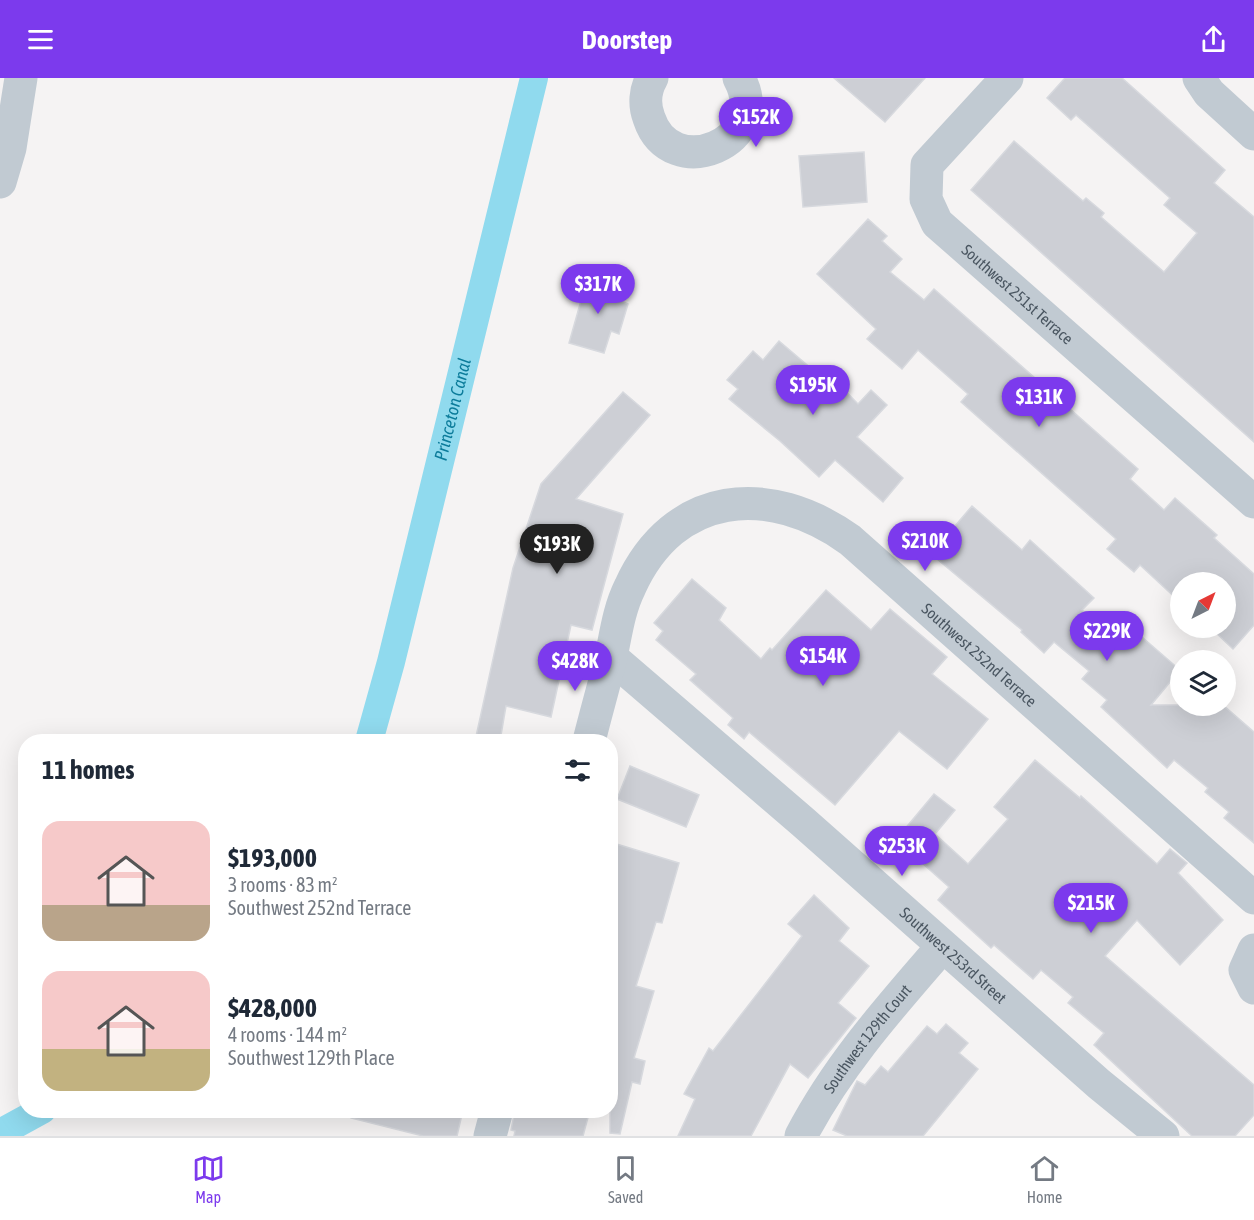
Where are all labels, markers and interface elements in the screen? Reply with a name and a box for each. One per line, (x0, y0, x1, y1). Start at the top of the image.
icon: menu (24, 23, 57, 56)
icon: share (1197, 23, 1230, 56)
text: Doorstep (582, 24, 672, 55)
pin: $152K (714, 97, 798, 148)
text: $152K (733, 105, 779, 128)
street label: Southwest 251st Terrace (958, 240, 1077, 348)
pin: $317K (556, 264, 640, 315)
text: $317K (575, 272, 621, 295)
water label: Princeton Canal (430, 356, 475, 463)
pin: $195K (771, 365, 855, 416)
text: $195K (790, 373, 836, 396)
pin: $131K (997, 377, 1081, 428)
text: $131K (1016, 385, 1062, 408)
pin: $210K (883, 521, 967, 572)
pin: $193K (515, 524, 599, 575)
text: $210K (902, 529, 948, 552)
text: $193K (534, 532, 580, 555)
north arrow (1170, 572, 1236, 638)
map controls (1170, 572, 1236, 716)
street label: Southwest 252nd Terrace (919, 599, 1040, 710)
pin: $229K (1065, 611, 1149, 662)
text: $229K (1084, 619, 1130, 642)
pin: $154K (781, 636, 865, 687)
pin: $428K (533, 641, 617, 692)
text: $154K (800, 644, 846, 667)
text: $428K (552, 649, 598, 672)
button: layers (1170, 650, 1236, 716)
icon: filters (561, 754, 594, 787)
text: 11 homes (42, 755, 135, 785)
pin: $253K (860, 826, 944, 877)
text: $253K (879, 834, 925, 857)
text: $193,000 (228, 843, 317, 873)
icon: home (90, 845, 162, 917)
text: 3 rooms · 83 m² (228, 873, 338, 896)
pin: $215K (1049, 883, 1133, 934)
text: $215K (1068, 891, 1114, 914)
text: Southwest 252nd Terrace (228, 896, 411, 919)
street label: Southwest 253rd Street (897, 903, 1010, 1007)
street label: Southwest 129th Court (820, 980, 915, 1096)
text: $428,000 (228, 993, 317, 1023)
icon: home (90, 995, 162, 1067)
text: 4 rooms · 144 m² (228, 1023, 347, 1046)
text: Southwest 129th Place (228, 1046, 395, 1069)
tab: Map (192, 1152, 225, 1206)
tab: Saved (608, 1152, 643, 1206)
tab: Home (1027, 1152, 1062, 1206)

